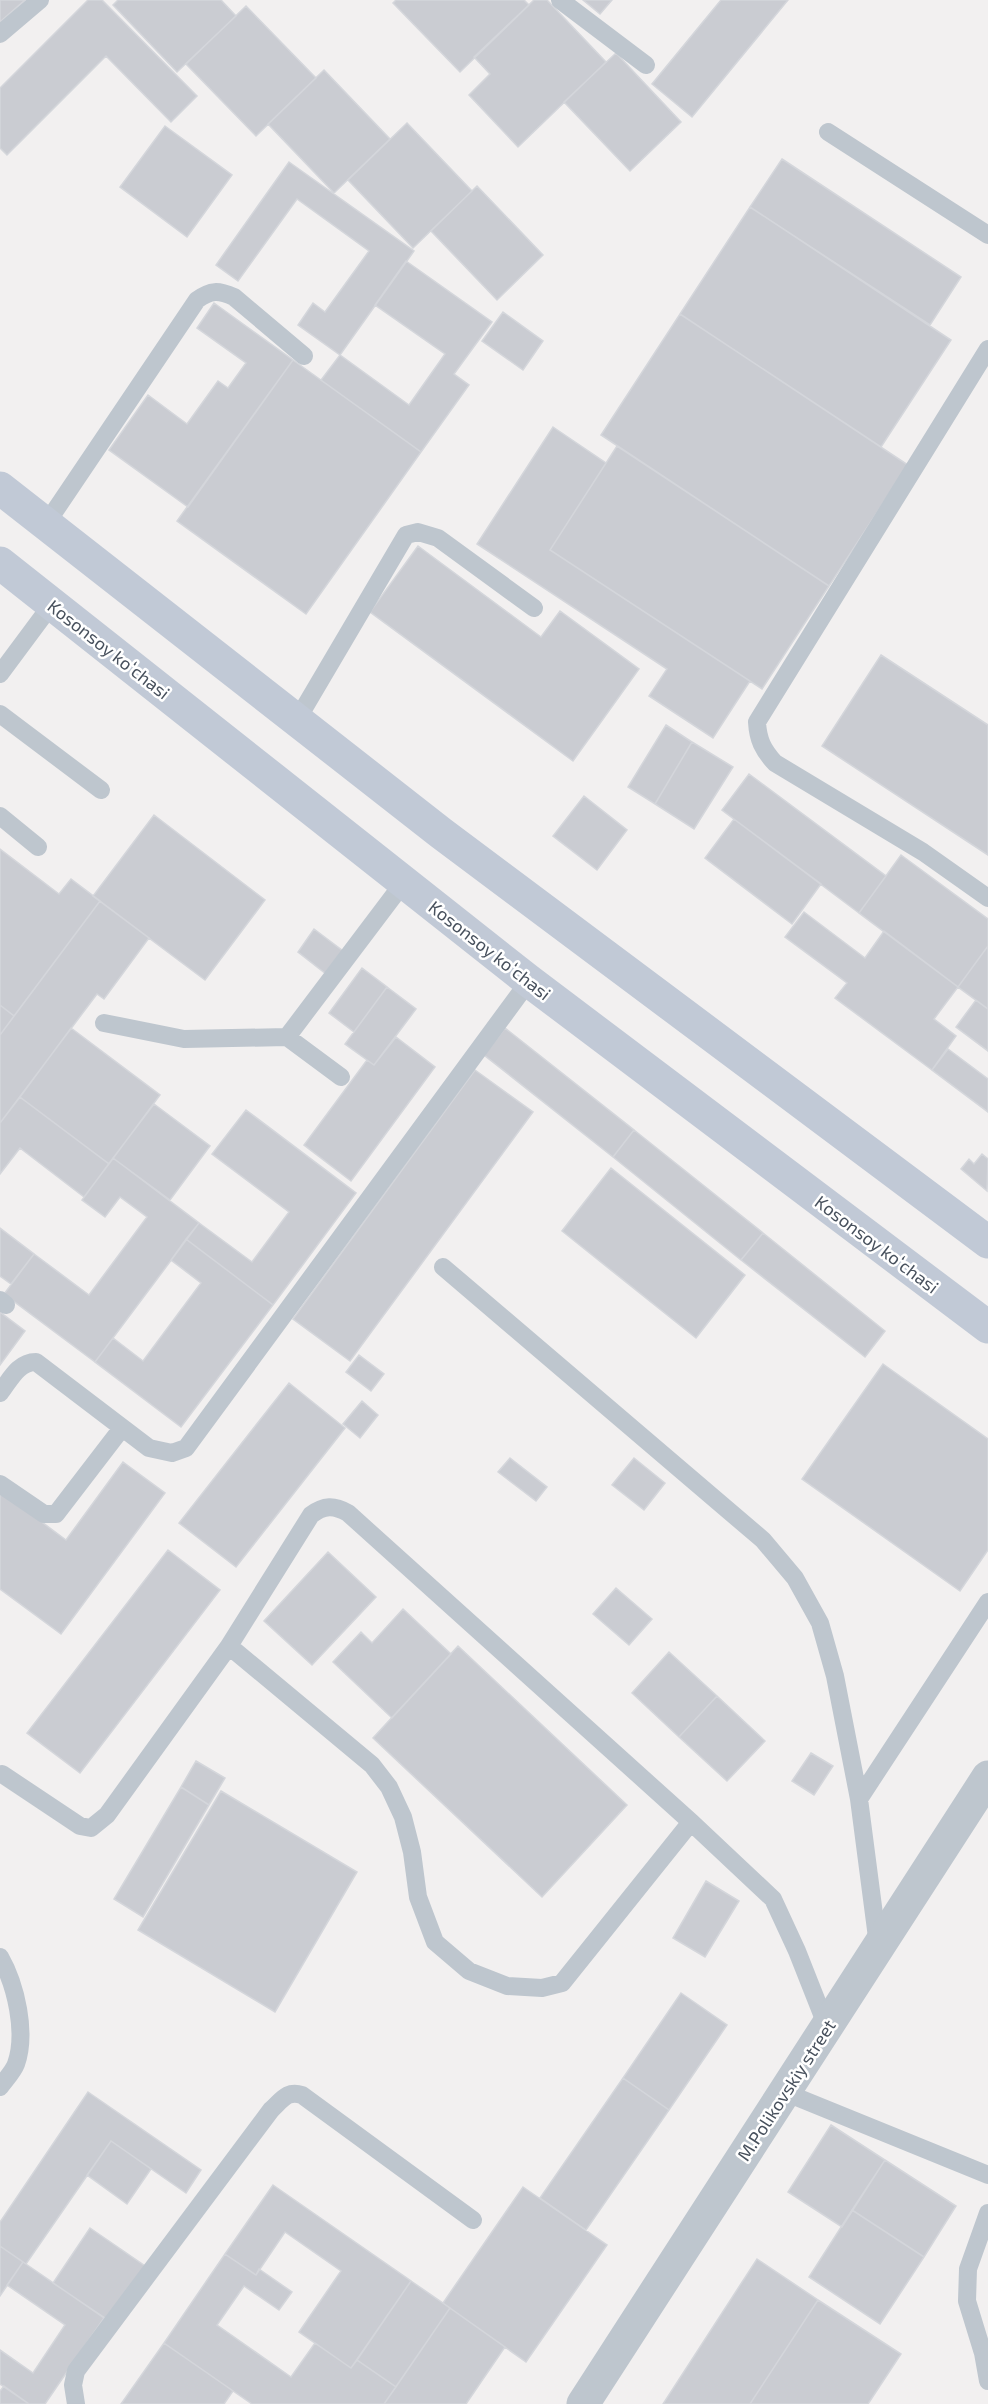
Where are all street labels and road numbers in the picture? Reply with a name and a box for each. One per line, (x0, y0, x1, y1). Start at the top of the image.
street label: Kosonsoy koʻchasi (44, 595, 174, 703)
street label: Kosonsoy koʻchasi (425, 896, 555, 1004)
street label: Kosonsoy koʻchasi (811, 1190, 943, 1298)
street label: M.Polikovskiy street (732, 2015, 840, 2165)

